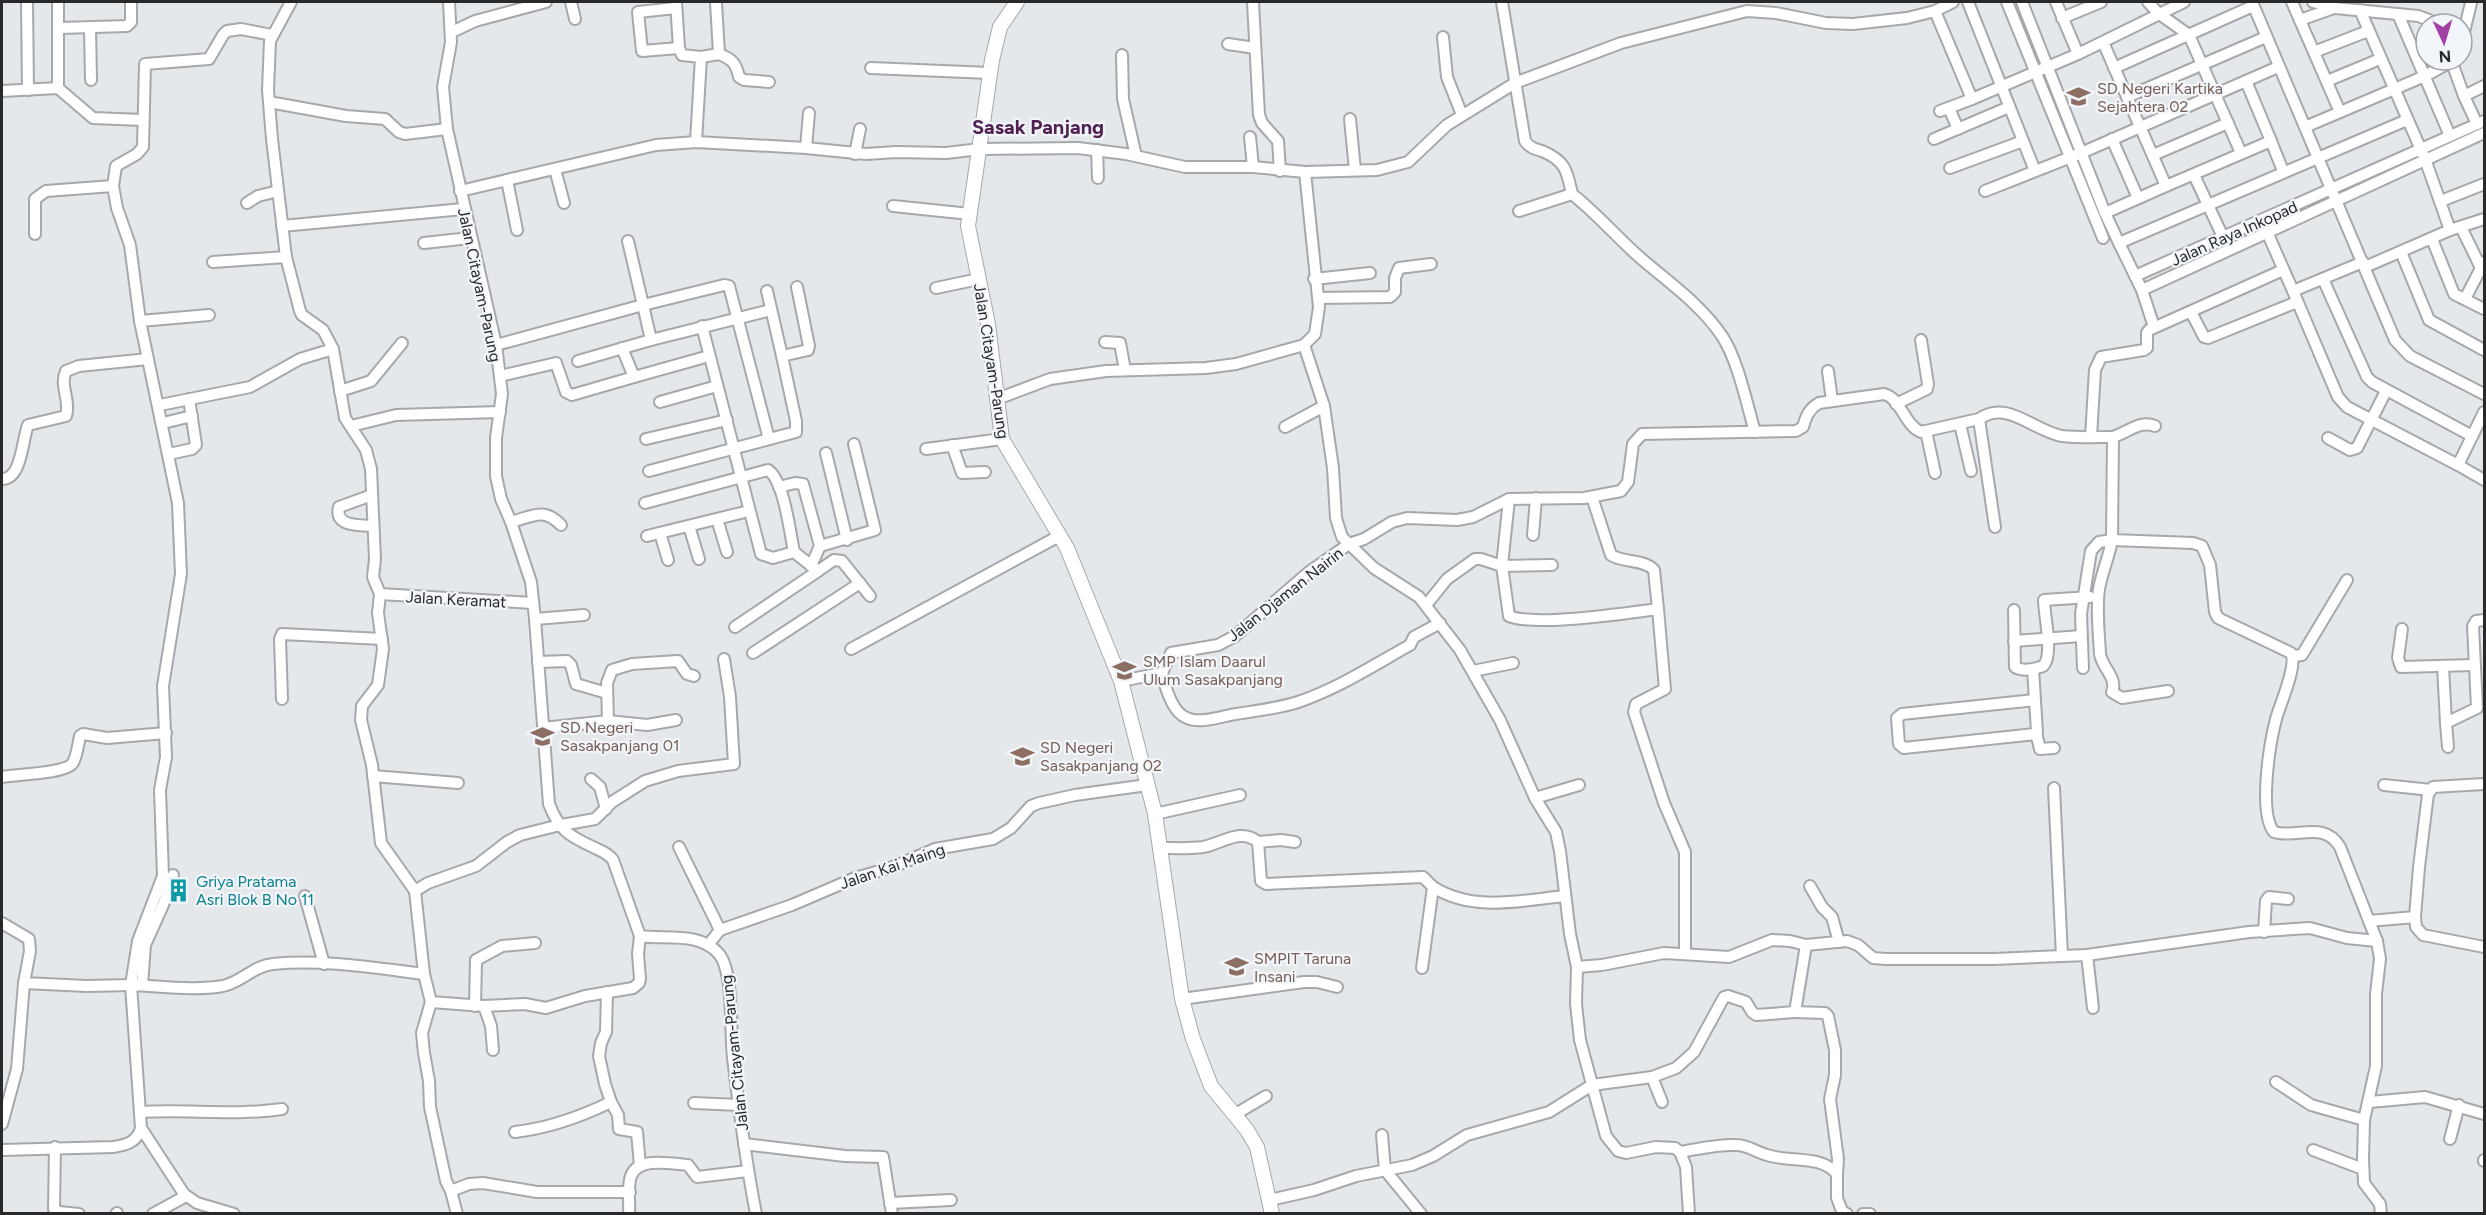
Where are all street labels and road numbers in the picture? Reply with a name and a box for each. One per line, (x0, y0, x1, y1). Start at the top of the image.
street label: Jalan Raya Inkopad (2168, 197, 2300, 270)
street label: Jalan Citayam-Parung (454, 206, 505, 364)
street label: Jalan Citayam-Parung (970, 282, 1013, 440)
street label: Jalan Djaman Nairin (1224, 543, 1347, 645)
street label: Jalan Keramat (405, 587, 507, 612)
street label: Jalan Kai Maing (837, 840, 947, 893)
street label: Jalan Citayam-Parung (717, 974, 752, 1132)

